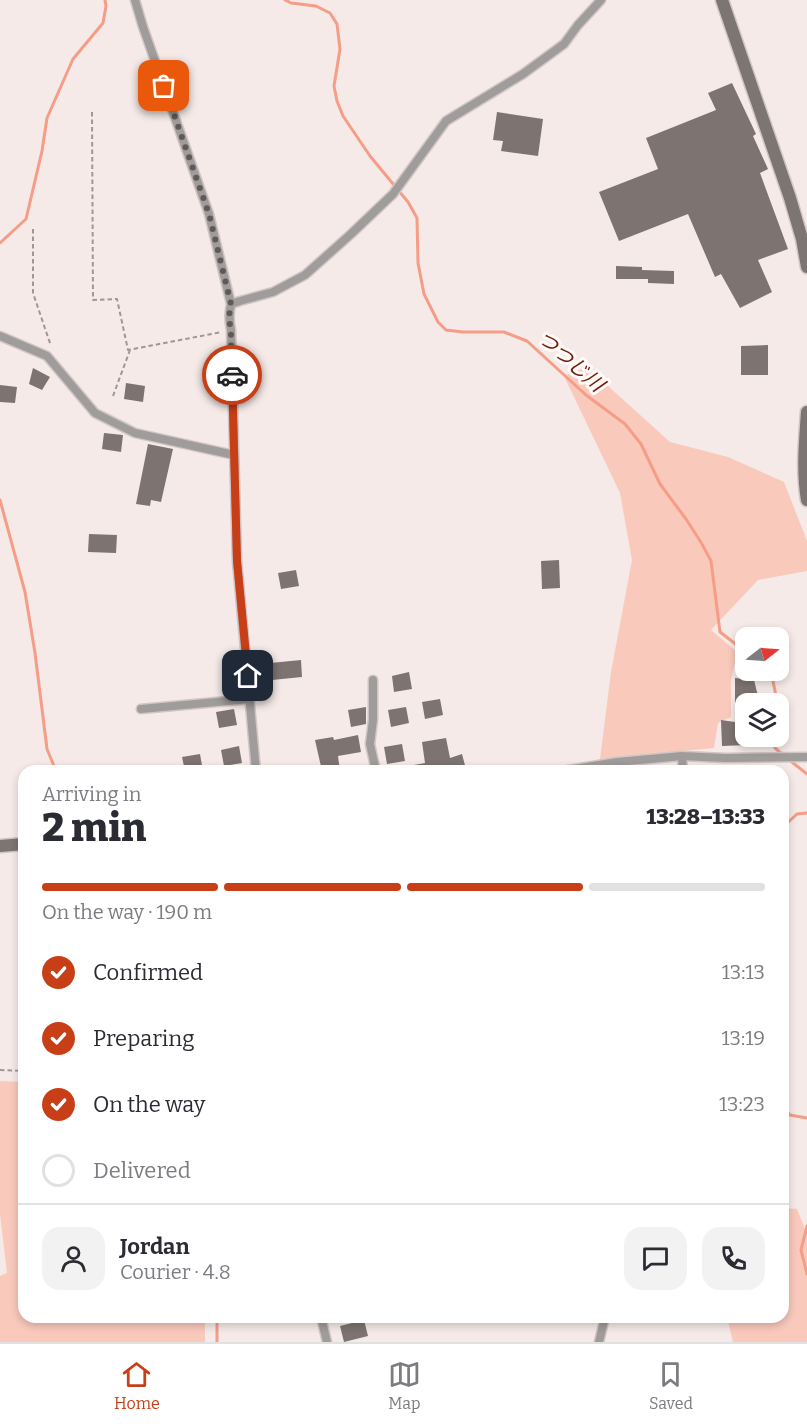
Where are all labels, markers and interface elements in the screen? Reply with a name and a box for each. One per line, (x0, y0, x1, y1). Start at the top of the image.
pin (138, 60, 189, 111)
icon: bag (147, 69, 180, 102)
water label: つつじ川 (533, 326, 611, 398)
courier (202, 345, 262, 405)
icon: car (216, 359, 249, 392)
north arrow (735, 627, 789, 681)
map controls (735, 627, 789, 747)
pin (222, 650, 273, 701)
icon: home (231, 659, 264, 692)
button: layers (735, 693, 789, 747)
text: Arriving in (42, 782, 141, 806)
text: 13:28–13:33 (646, 803, 765, 830)
text: 2 min (42, 805, 146, 851)
text: On the way · 190 m (42, 900, 212, 924)
icon: check (42, 956, 75, 989)
text: Confirmed (93, 959, 203, 986)
text: 13:13 (722, 960, 765, 984)
icon: check (42, 1022, 75, 1055)
text: Preparing (93, 1025, 195, 1052)
text: 13:19 (721, 1026, 765, 1050)
icon: check (42, 1088, 75, 1121)
text: On the way (93, 1091, 205, 1118)
text: 13:23 (719, 1092, 765, 1116)
text: Delivered (93, 1157, 191, 1184)
button: person (42, 1227, 105, 1290)
button: chat (624, 1227, 687, 1290)
button: phone (702, 1227, 765, 1290)
text: Jordan (120, 1233, 190, 1260)
text: Courier · 4.8 (120, 1260, 231, 1284)
tab: Home (114, 1358, 160, 1413)
tab: Map (388, 1358, 421, 1413)
tab: Saved (649, 1358, 693, 1413)

